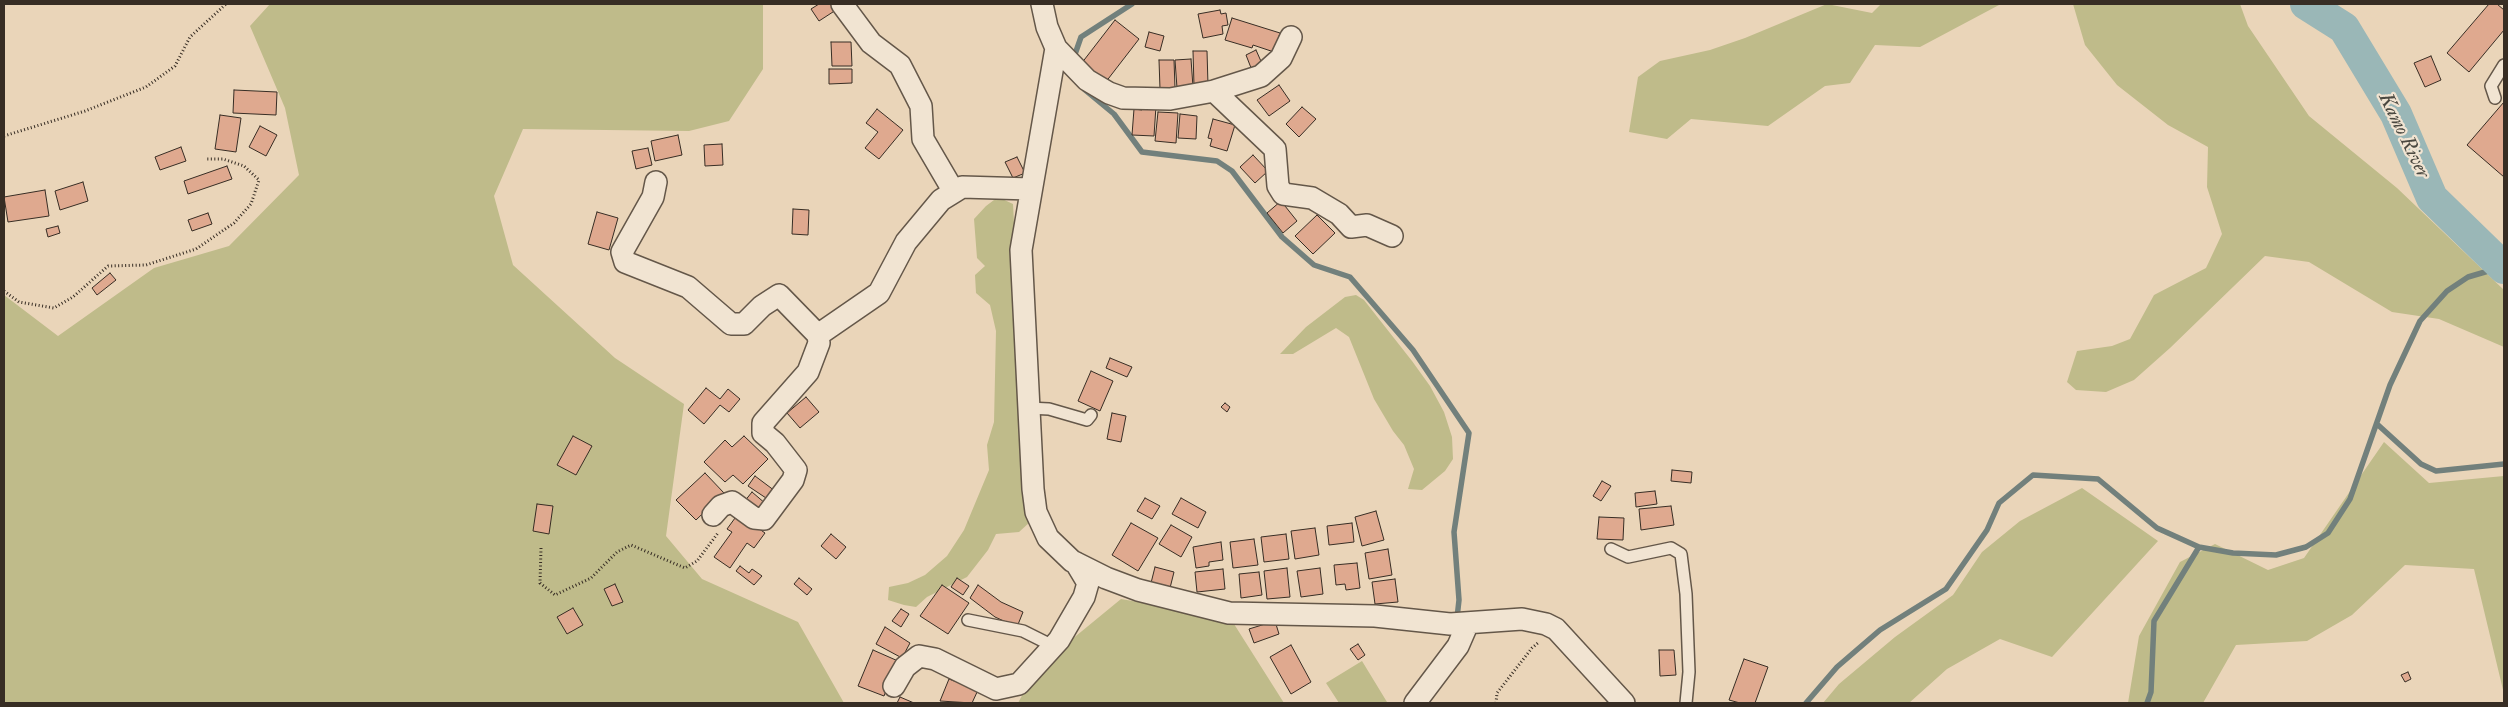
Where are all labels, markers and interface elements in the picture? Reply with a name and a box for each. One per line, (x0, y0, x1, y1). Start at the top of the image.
water label: Kamo River (2372, 89, 2434, 183)

